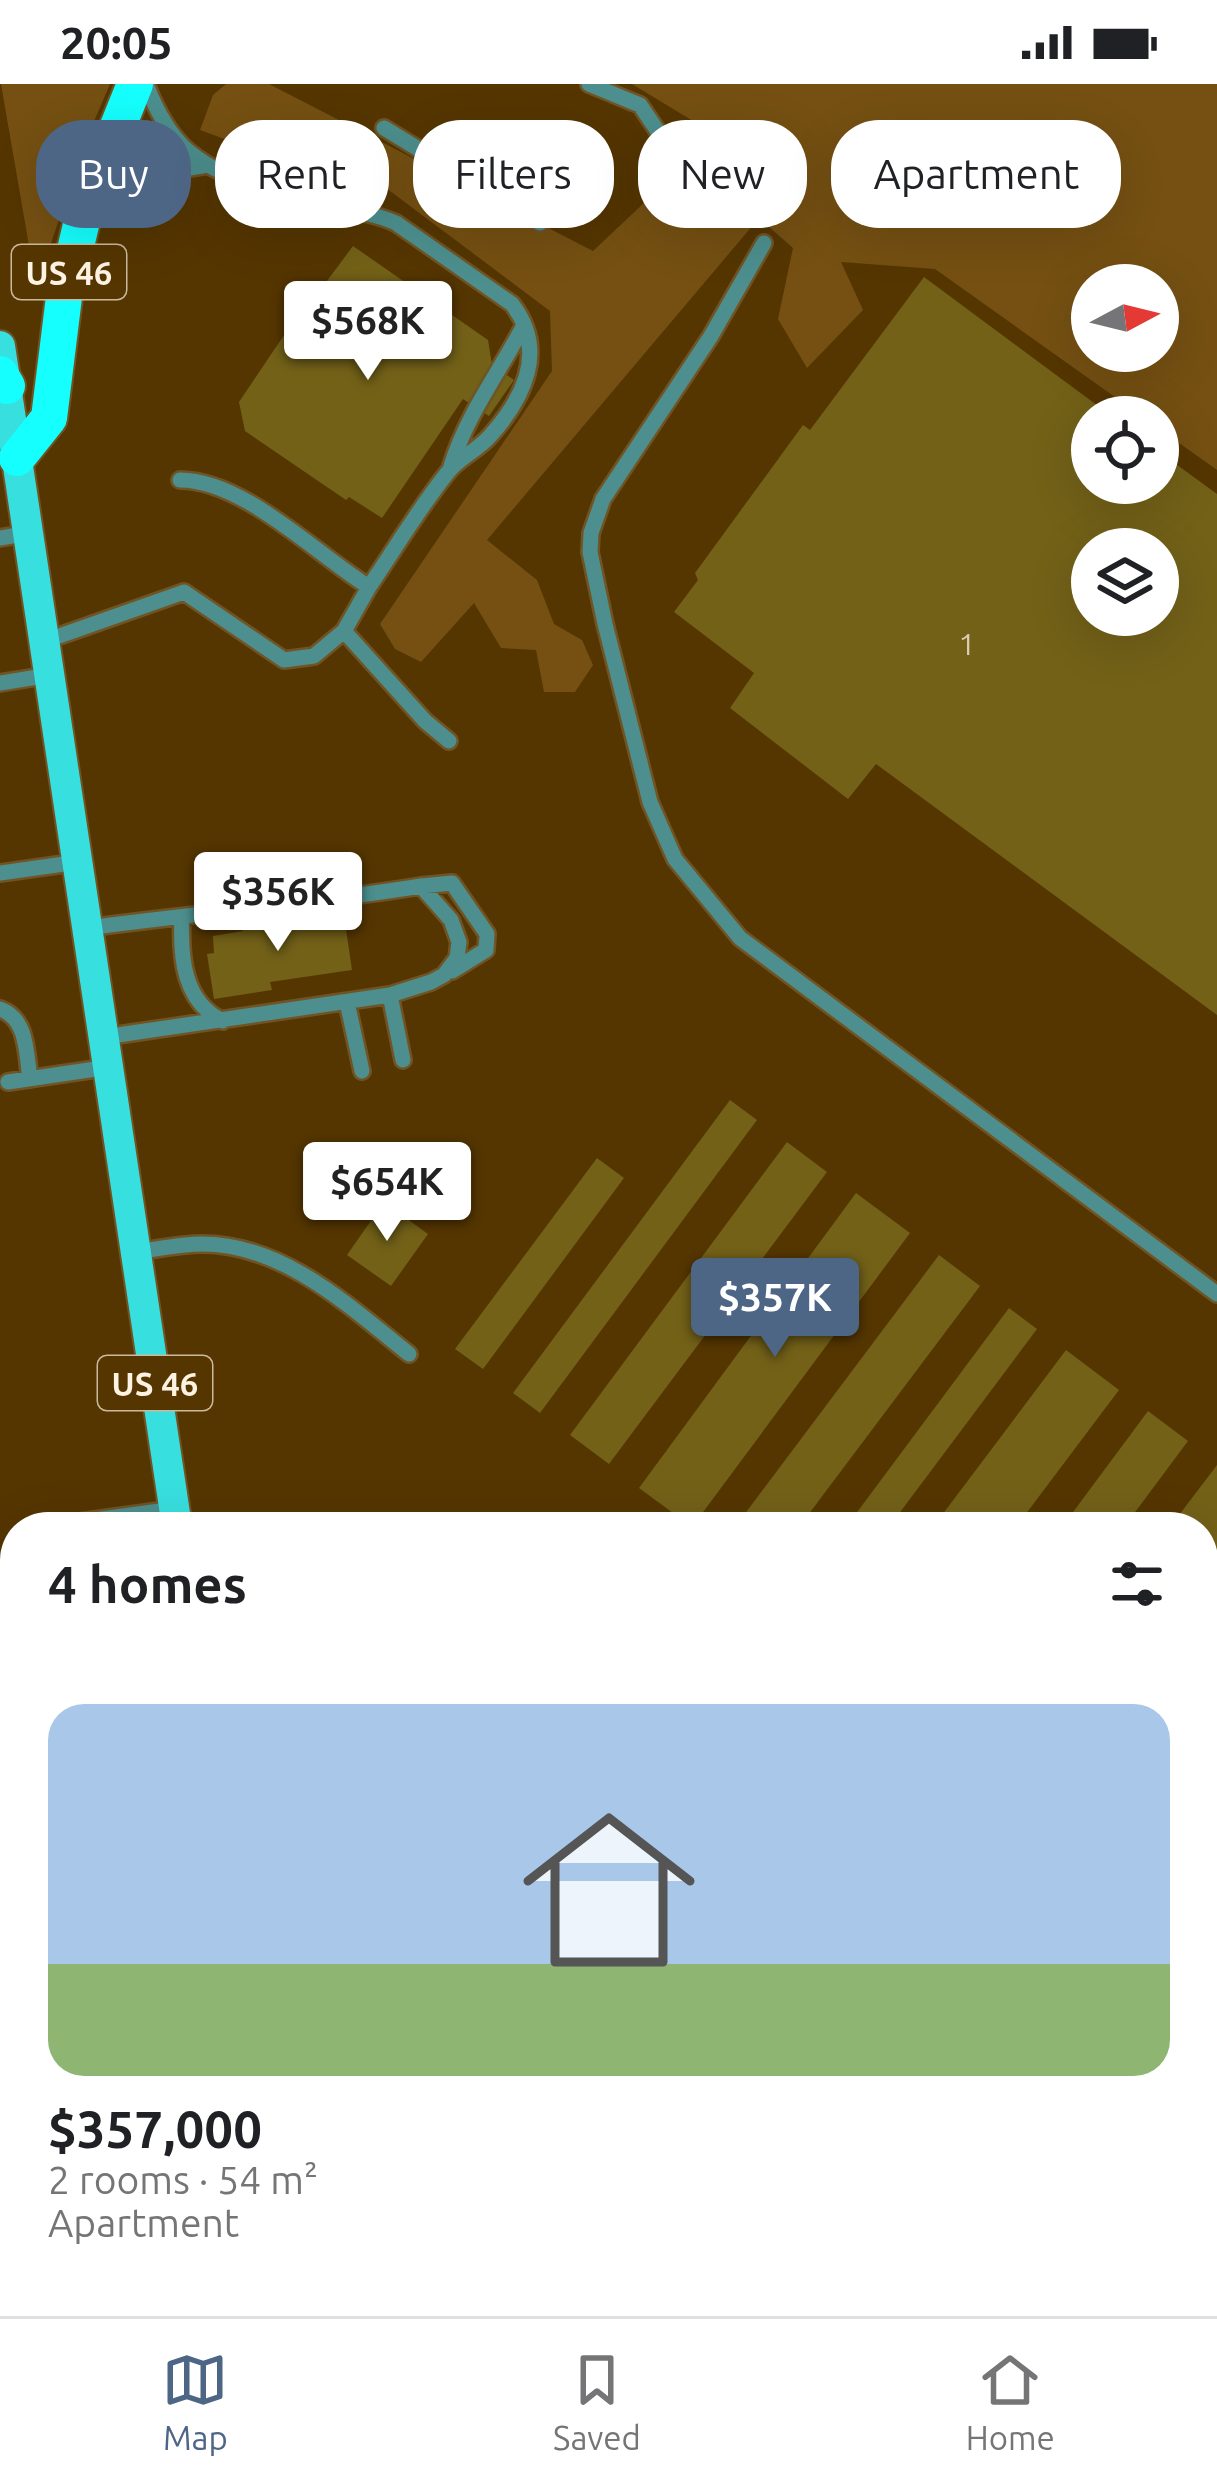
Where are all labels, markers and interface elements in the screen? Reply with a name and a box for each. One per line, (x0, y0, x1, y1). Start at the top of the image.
text: 20:05 (60, 17, 173, 68)
chip: Buy (36, 120, 191, 228)
chip: Rent (215, 120, 389, 228)
chip: Filters (413, 120, 614, 228)
chip: New (638, 120, 807, 228)
chip: Apartment (831, 120, 1121, 228)
road number: US 46 (12, 245, 126, 299)
north arrow (1071, 264, 1179, 372)
map controls (1071, 264, 1179, 636)
pin: $568K (284, 281, 452, 383)
text: $568K (311, 298, 425, 341)
button: locate (1071, 396, 1179, 504)
button: layers (1071, 528, 1179, 636)
house number: 1 (959, 627, 975, 661)
pin: $356K (194, 852, 362, 954)
text: $356K (221, 869, 335, 912)
pin: $654K (303, 1142, 471, 1244)
text: $654K (330, 1159, 444, 1202)
pin: $357K (691, 1258, 859, 1360)
text: $357K (718, 1275, 832, 1318)
road number: US 46 (98, 1356, 212, 1410)
icon: filters (1104, 1551, 1170, 1617)
text: 4 homes (48, 1555, 247, 1613)
icon: home (501, 1782, 717, 1998)
text: $357,000 (48, 2100, 262, 2158)
text: 2 rooms · 54 m² (48, 2158, 318, 2201)
text: Apartment (48, 2201, 239, 2244)
tab: Map (162, 2347, 228, 2456)
tab: Saved (553, 2347, 641, 2456)
tab: Home (966, 2347, 1055, 2456)

